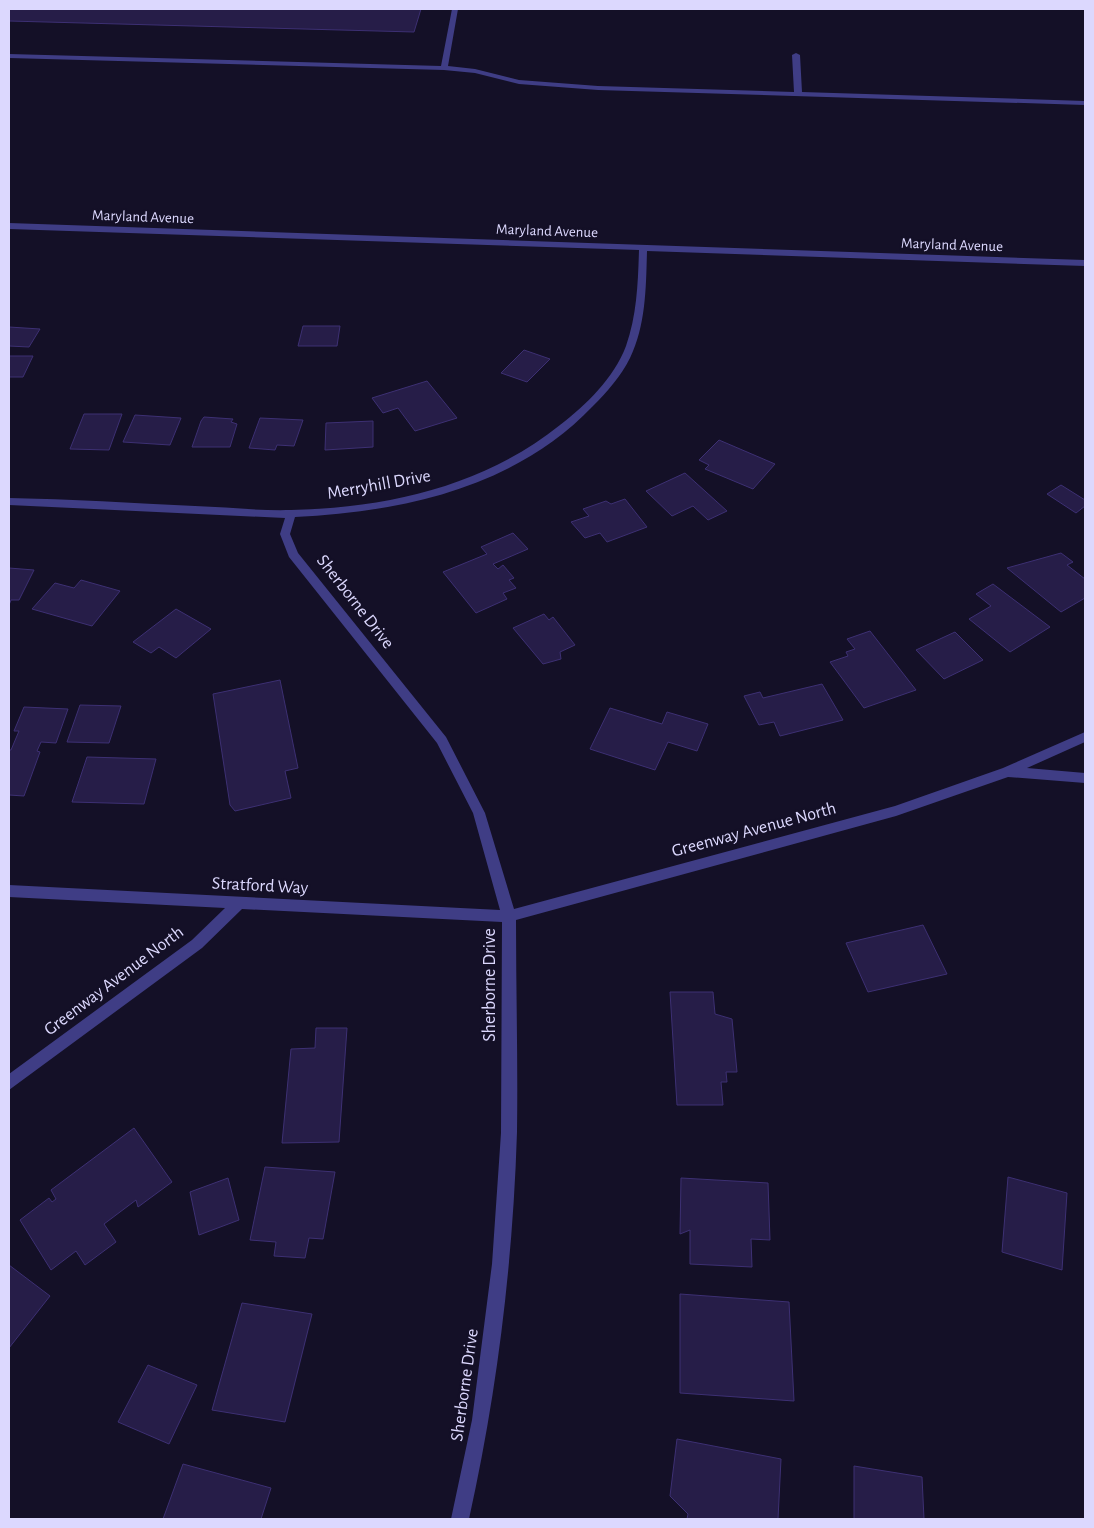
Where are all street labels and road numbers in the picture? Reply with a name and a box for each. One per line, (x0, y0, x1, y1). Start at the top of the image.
street label: Maryland Avenue (92, 208, 194, 226)
street label: Maryland Avenue (496, 222, 598, 240)
street label: Maryland Avenue (901, 236, 1003, 254)
street label: Merryhill Drive (326, 467, 432, 503)
street label: Sherborne Drive (313, 552, 397, 652)
street label: Greenway Avenue North (670, 799, 838, 861)
street label: Stratford Way (211, 874, 309, 898)
street label: Greenway Avenue North (41, 923, 187, 1039)
street label: Sherborne Drive (481, 928, 499, 1042)
street label: Sherborne Drive (448, 1328, 482, 1442)

